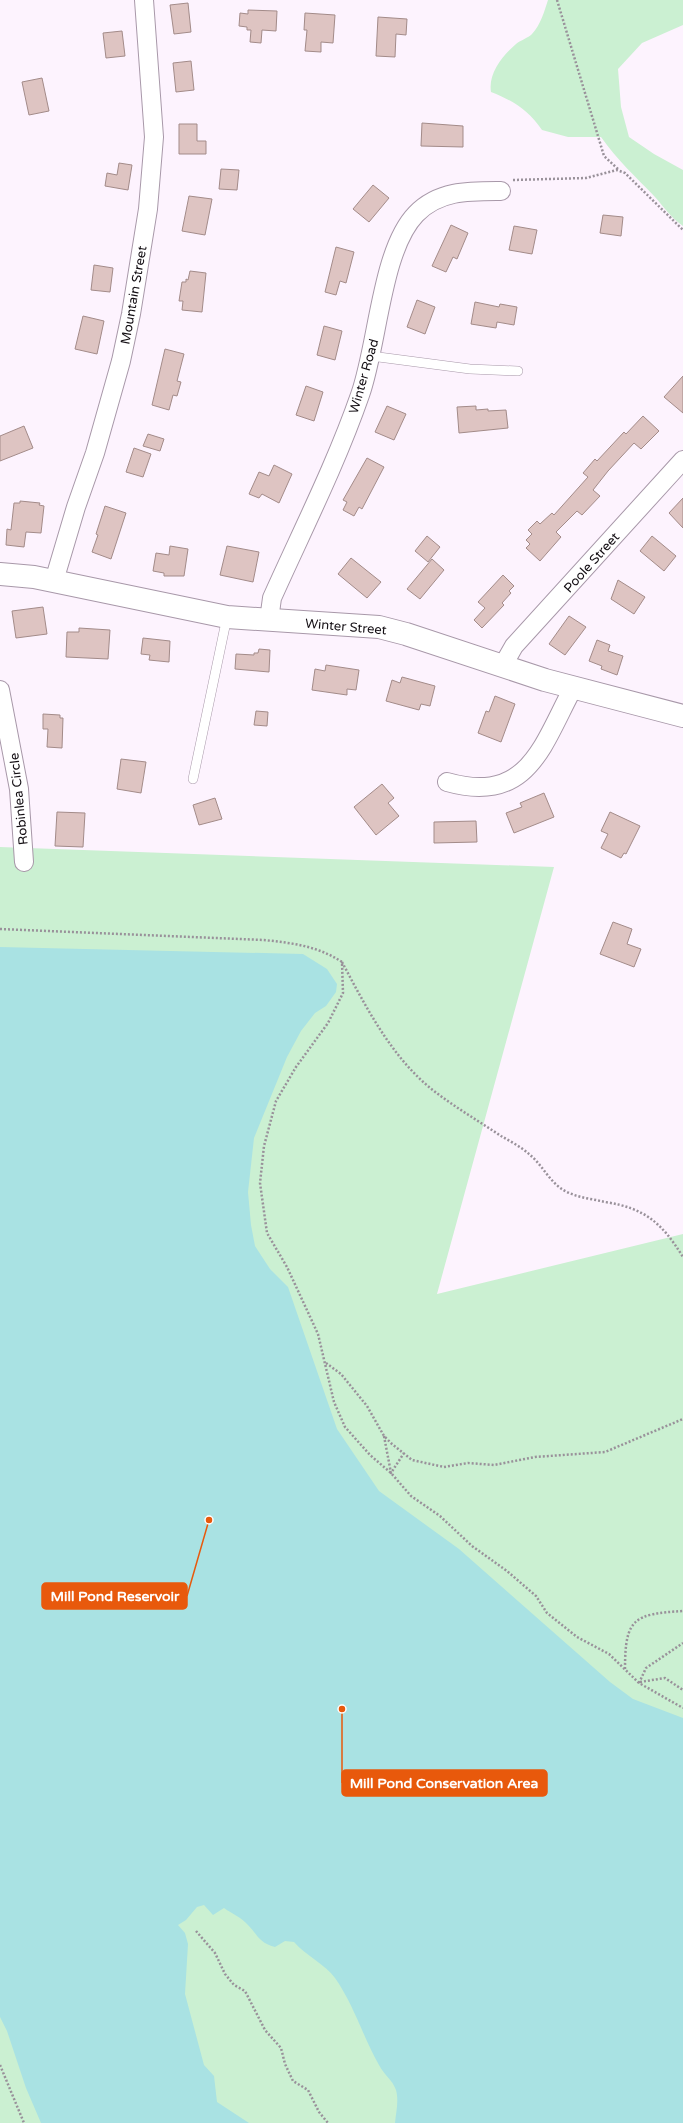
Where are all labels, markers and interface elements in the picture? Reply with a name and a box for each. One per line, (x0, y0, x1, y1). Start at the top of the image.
street label: Mountain Street (117, 245, 151, 346)
street label: Winter Road (346, 337, 382, 416)
street label: Poole Street (561, 529, 623, 596)
street label: Winter Street (304, 615, 387, 639)
street label: Robinlea Circle (6, 752, 32, 846)
callout: Mill Pond Reservoir (42, 1583, 187, 1609)
text: Mill Pond Reservoir (51, 1588, 180, 1605)
callout: Mill Pond Conservation Area (342, 1770, 547, 1796)
text: Mill Pond Conservation Area (350, 1775, 538, 1792)

